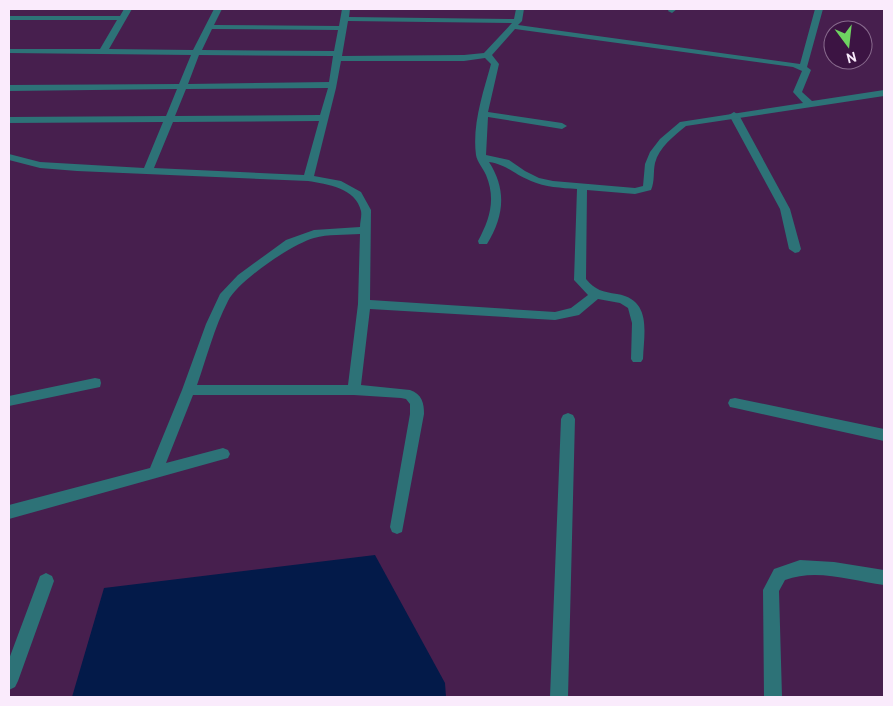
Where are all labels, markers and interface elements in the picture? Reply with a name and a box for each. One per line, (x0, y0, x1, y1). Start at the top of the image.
north arrow (823, 20, 873, 70)
text: N (844, 47, 858, 66)

